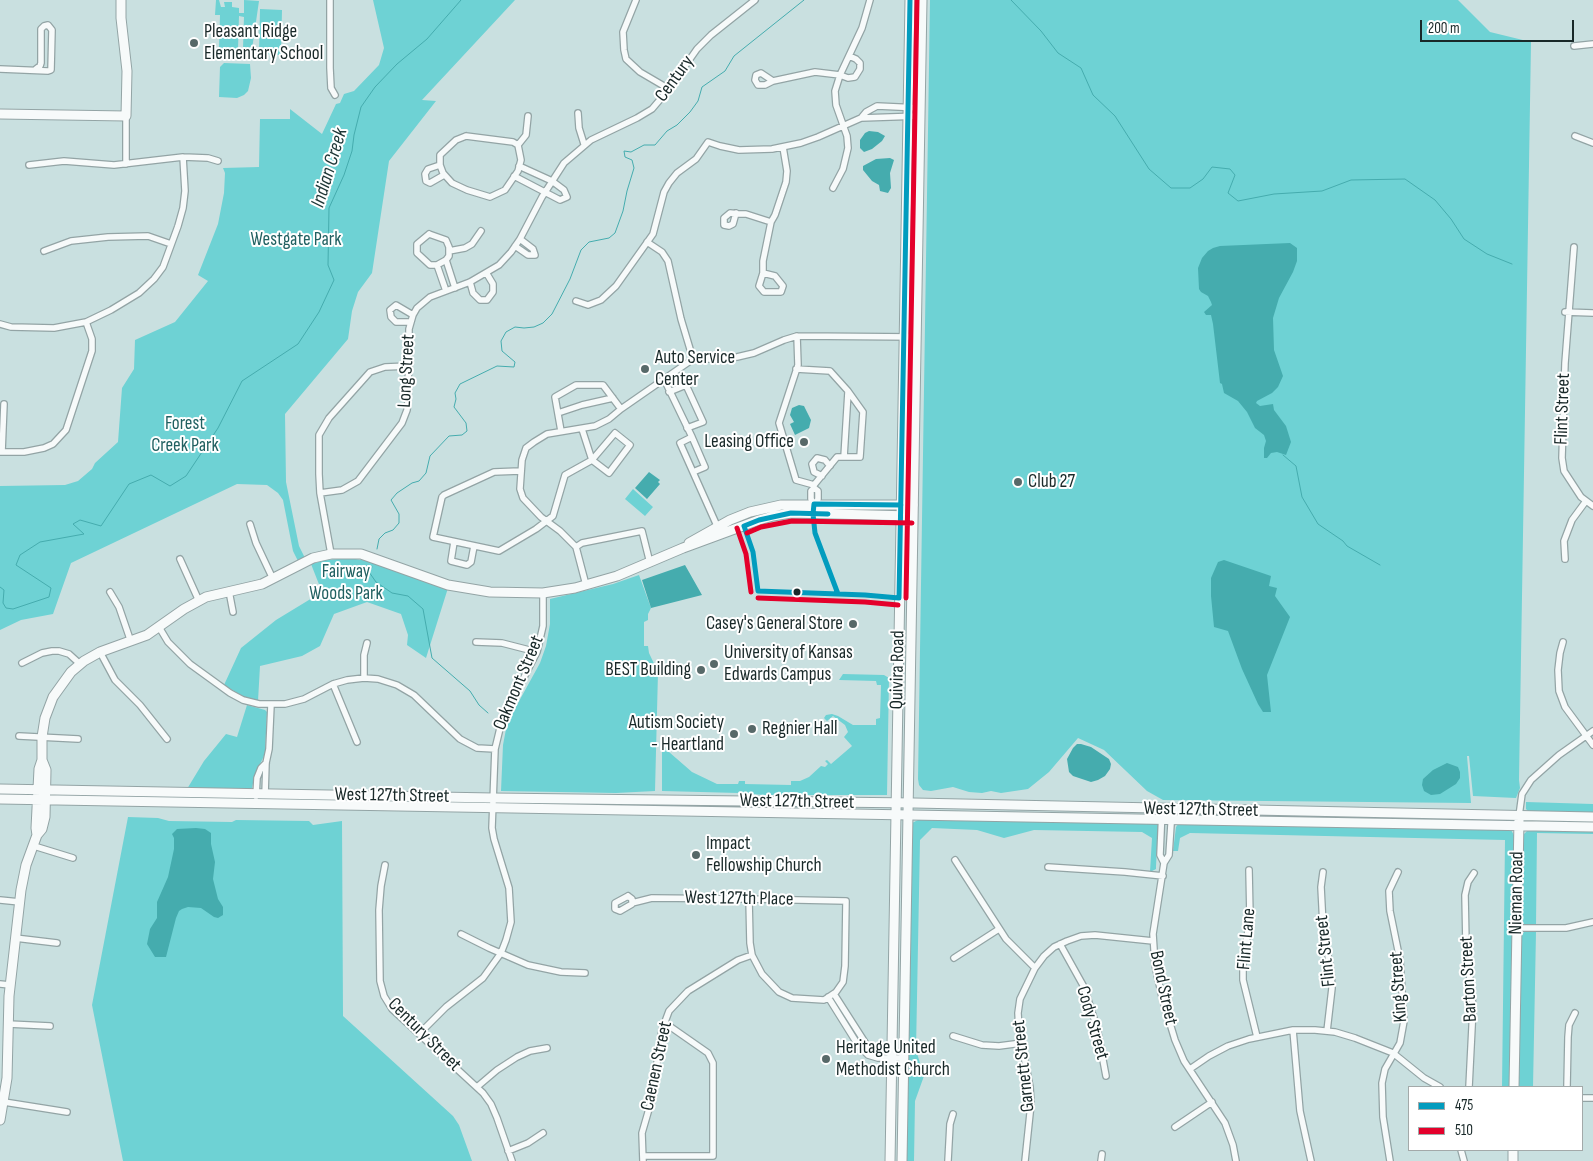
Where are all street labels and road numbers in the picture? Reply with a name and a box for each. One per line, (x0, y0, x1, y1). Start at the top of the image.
street label: Century (651, 51, 699, 107)
street label: Long Street (394, 334, 420, 408)
street label: Flint Street (1550, 373, 1576, 445)
street label: Quivira Road (886, 630, 910, 710)
street label: Oakmont Street (489, 632, 549, 734)
street label: West 127th Street (334, 784, 450, 808)
street label: West 127th Street (739, 790, 855, 814)
street label: West 127th Street (1143, 798, 1259, 822)
street label: Nieman Road (1505, 851, 1529, 935)
street label: West 127th Place (684, 887, 794, 911)
street label: Flint Lane (1233, 907, 1261, 971)
street label: Flint Street (1311, 914, 1341, 988)
street label: Barton Street (1455, 935, 1483, 1023)
street label: Bond Street (1144, 949, 1182, 1027)
street label: King Street (1385, 951, 1413, 1023)
street label: Cody Street (1071, 984, 1113, 1062)
street label: Century Street (382, 993, 466, 1077)
street label: Caenen Street (636, 1019, 678, 1113)
street label: Garnett Street (1008, 1019, 1040, 1113)

